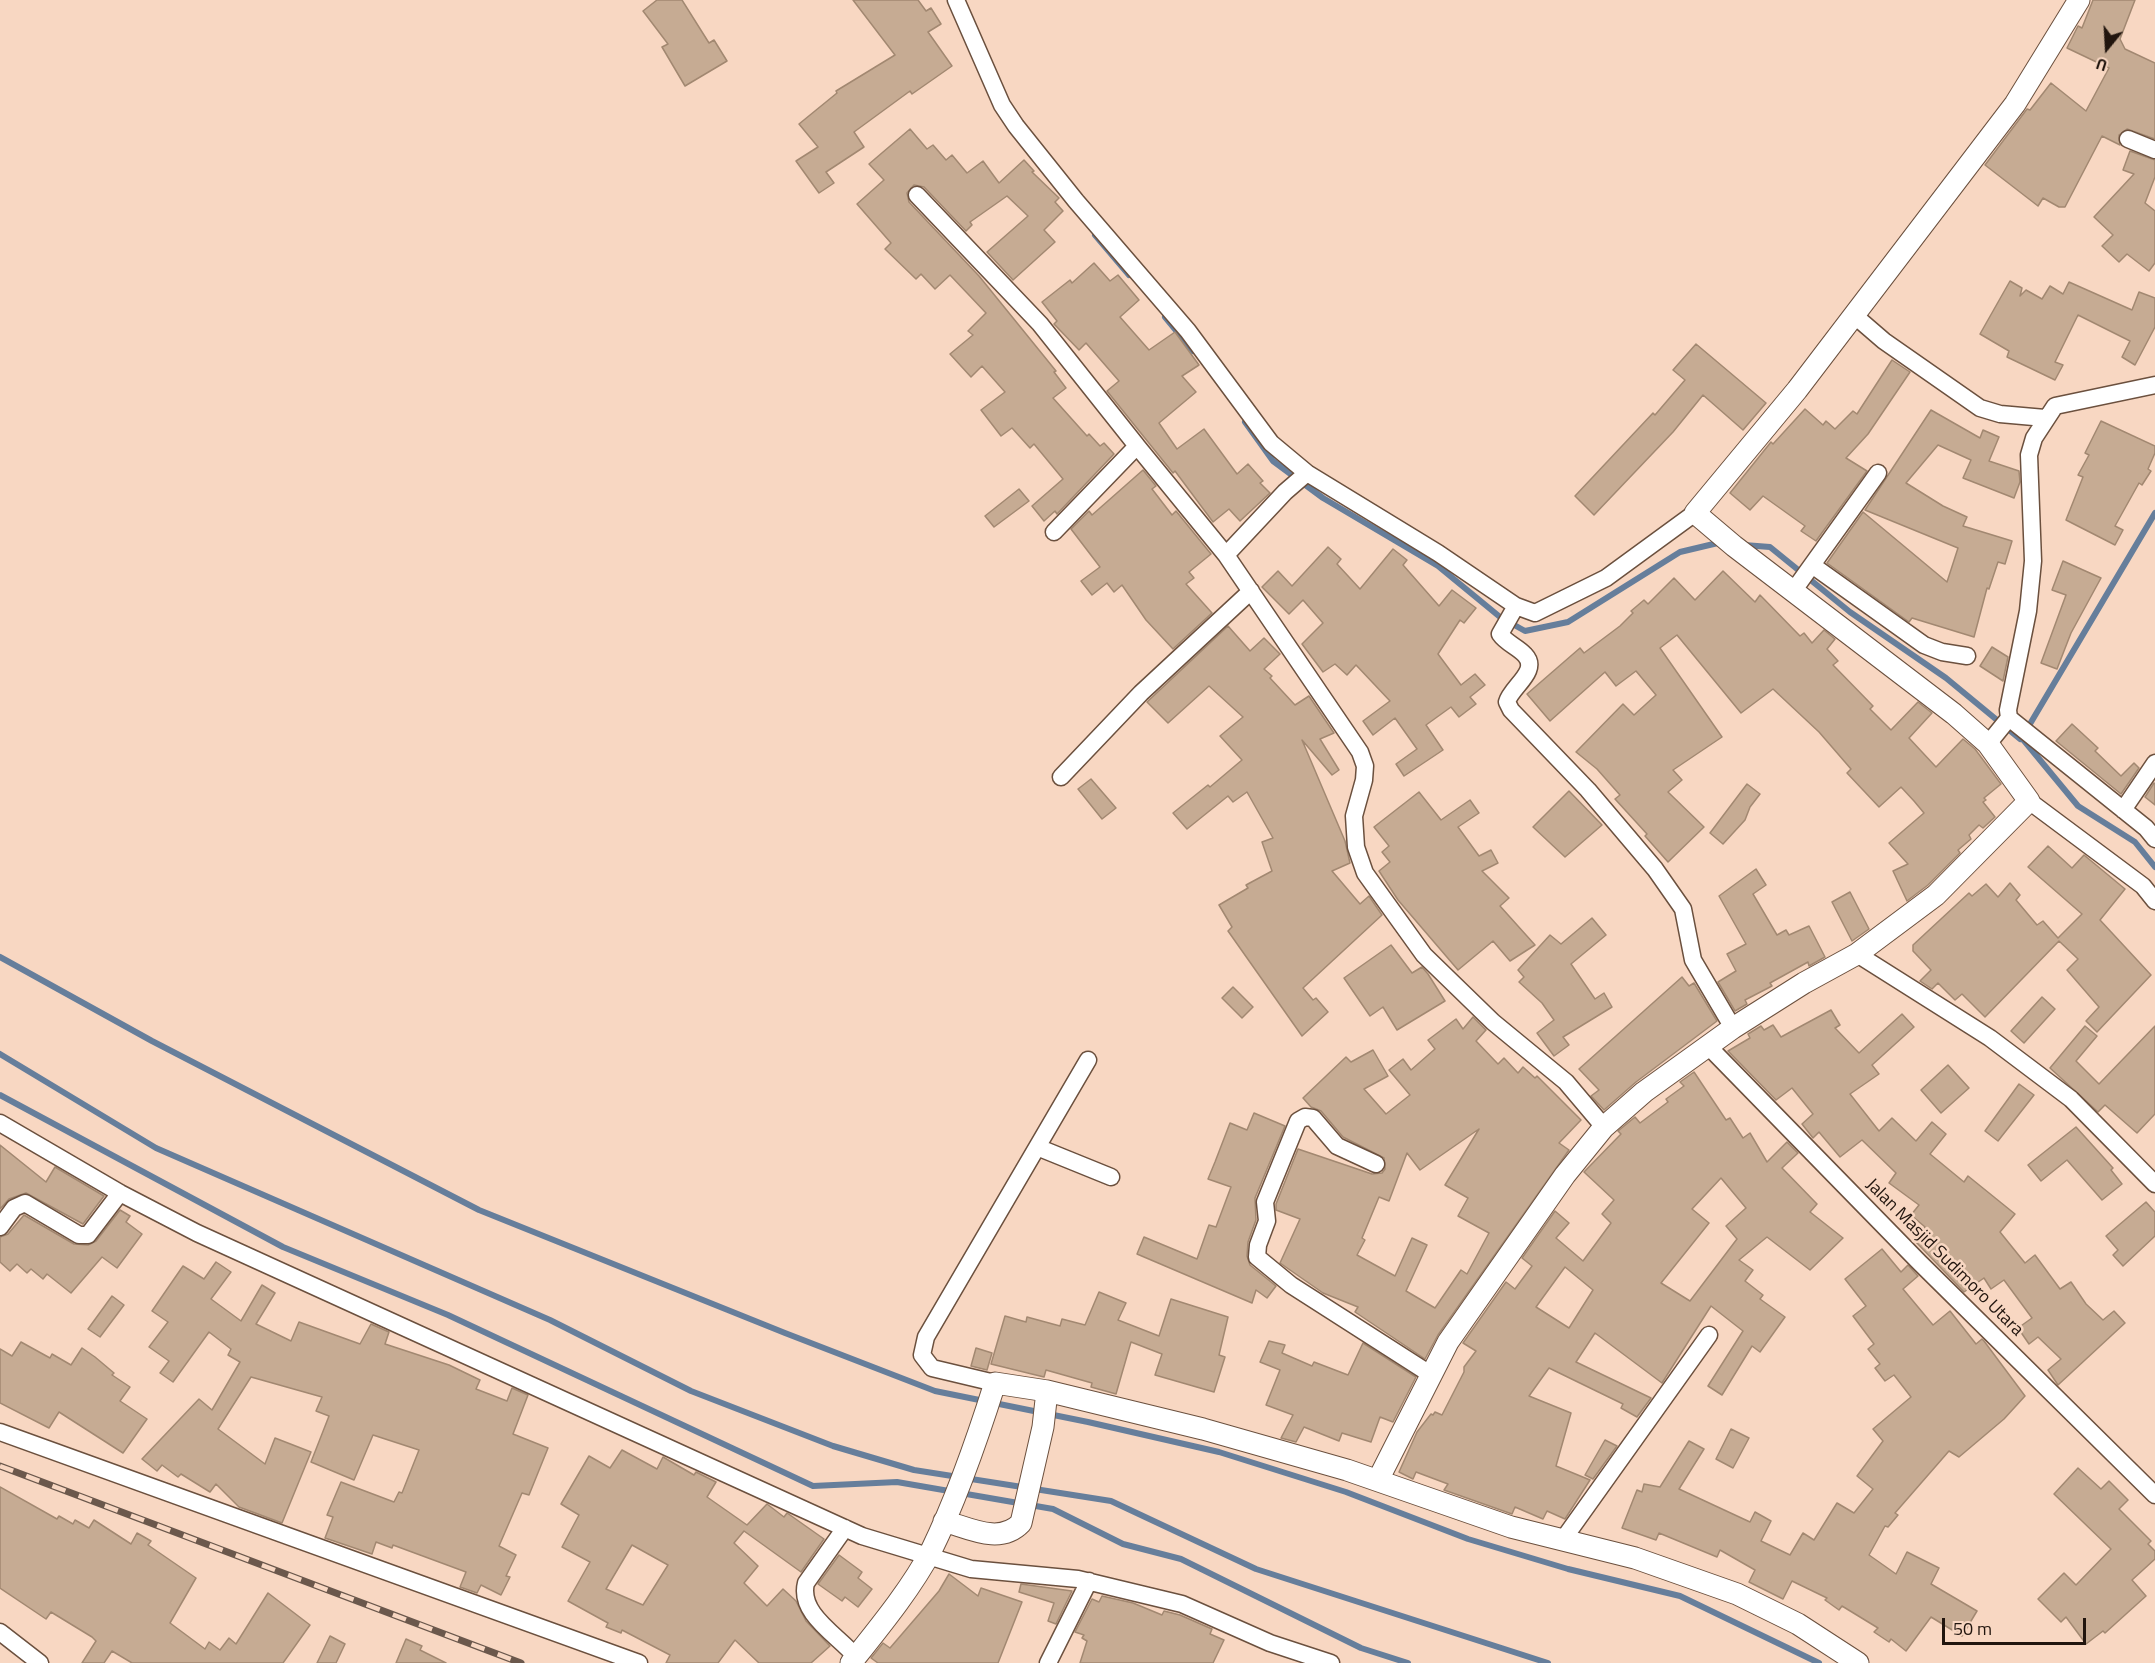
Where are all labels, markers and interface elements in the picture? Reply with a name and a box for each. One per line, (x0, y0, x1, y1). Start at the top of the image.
north arrow (2077, 18, 2137, 78)
text: U (2093, 52, 2110, 78)
street label: Jalan Masjid Sudimoro Utara (1861, 1175, 2027, 1341)
scale bar (1945, 1606, 2089, 1644)
text: 50 m (1953, 1615, 1992, 1642)

